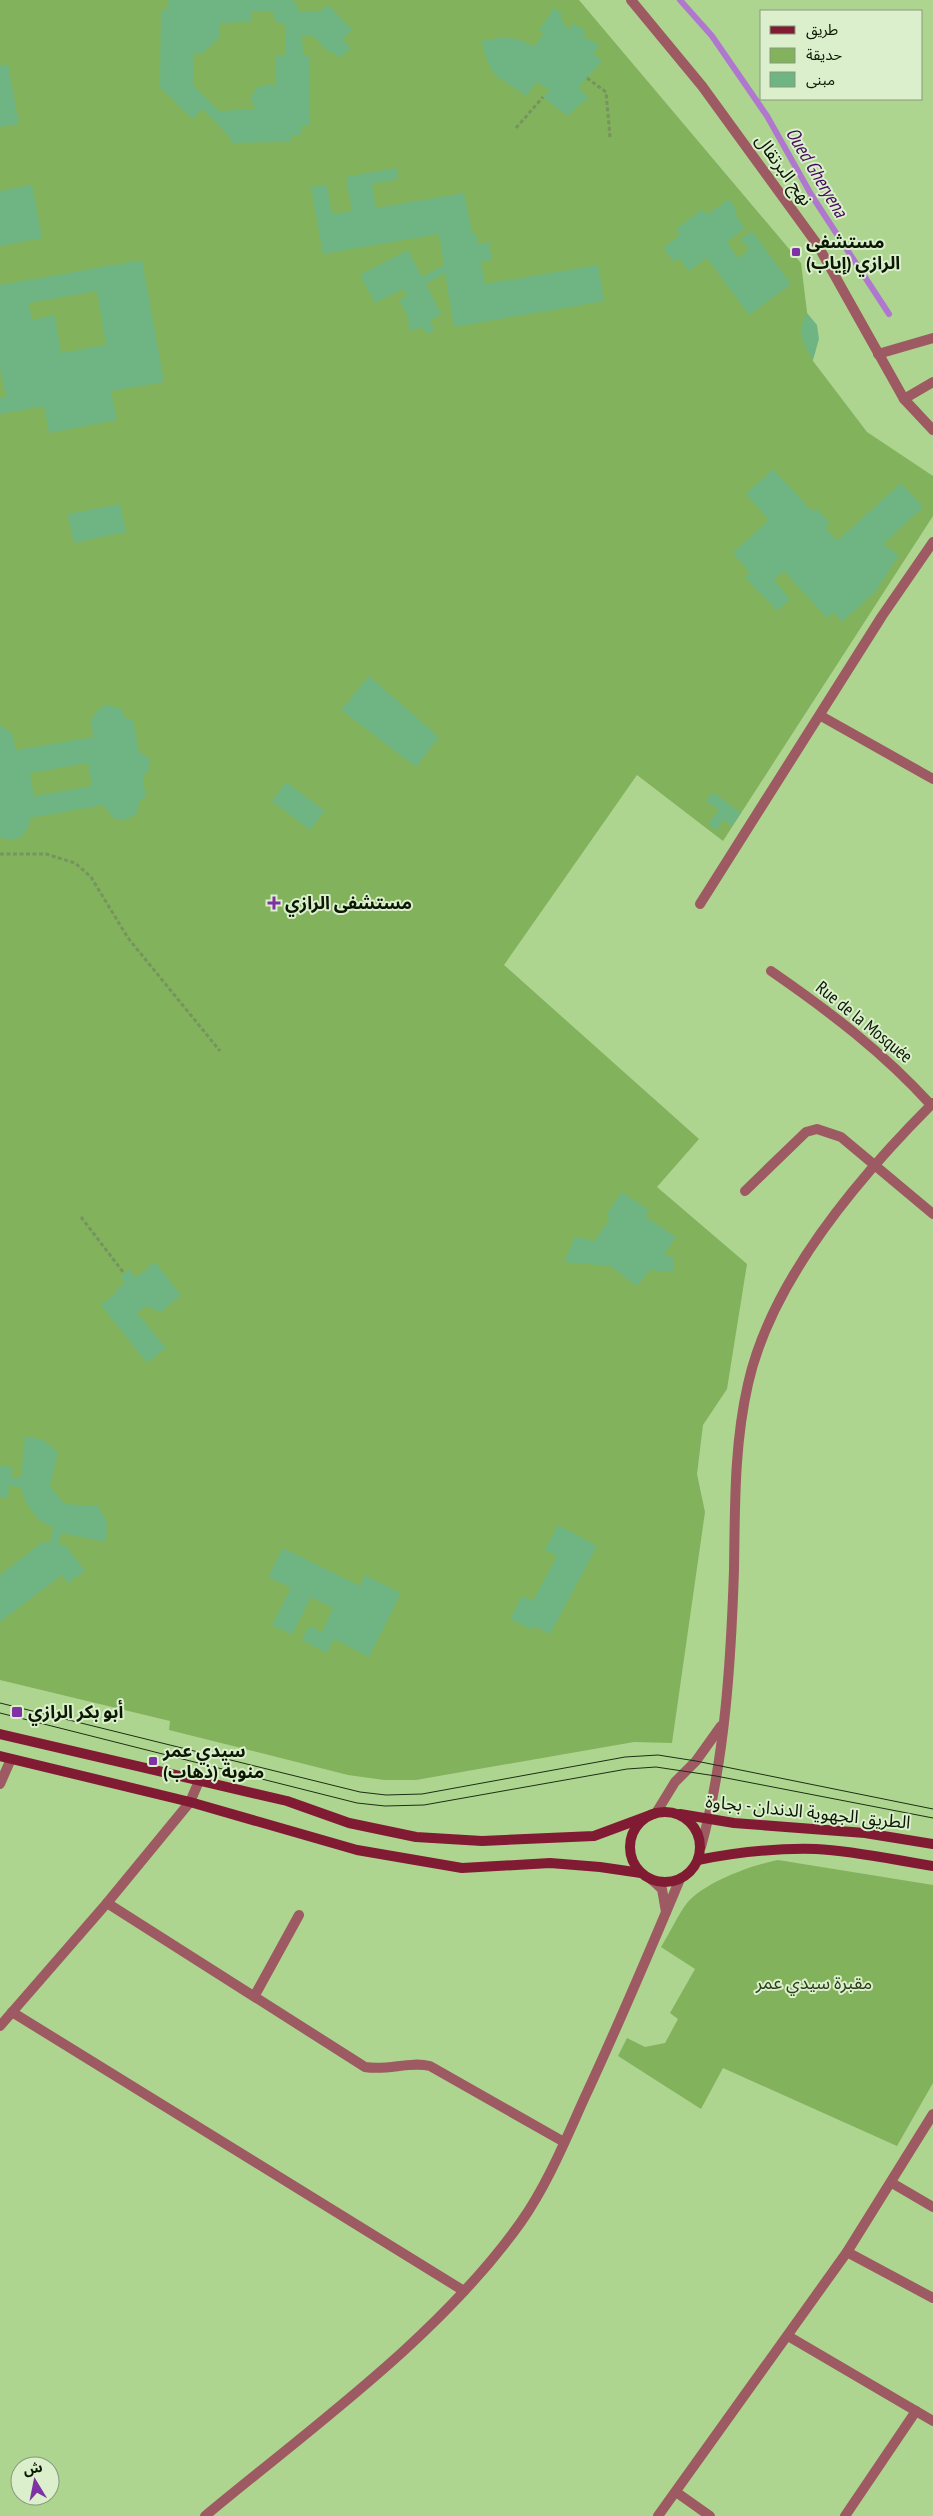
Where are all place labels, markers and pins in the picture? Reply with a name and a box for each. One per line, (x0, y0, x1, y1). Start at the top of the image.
place label: مستشفى الرازي (إياب) (806, 230, 900, 277)
marker: مستشفى الرازي (إياب) (790, 246, 802, 258)
place label: مستشفى الرازي (285, 891, 412, 917)
marker: مستشفى الرازي (267, 896, 281, 910)
place label: أبو بكر الرازي (28, 1699, 123, 1726)
marker: أبو بكر الرازي (10, 1705, 24, 1719)
place label: سيدي عمر منوبة (ذهاب) (162, 1739, 264, 1783)
marker: سيدي عمر منوبة (ذهاب) (147, 1755, 159, 1767)

